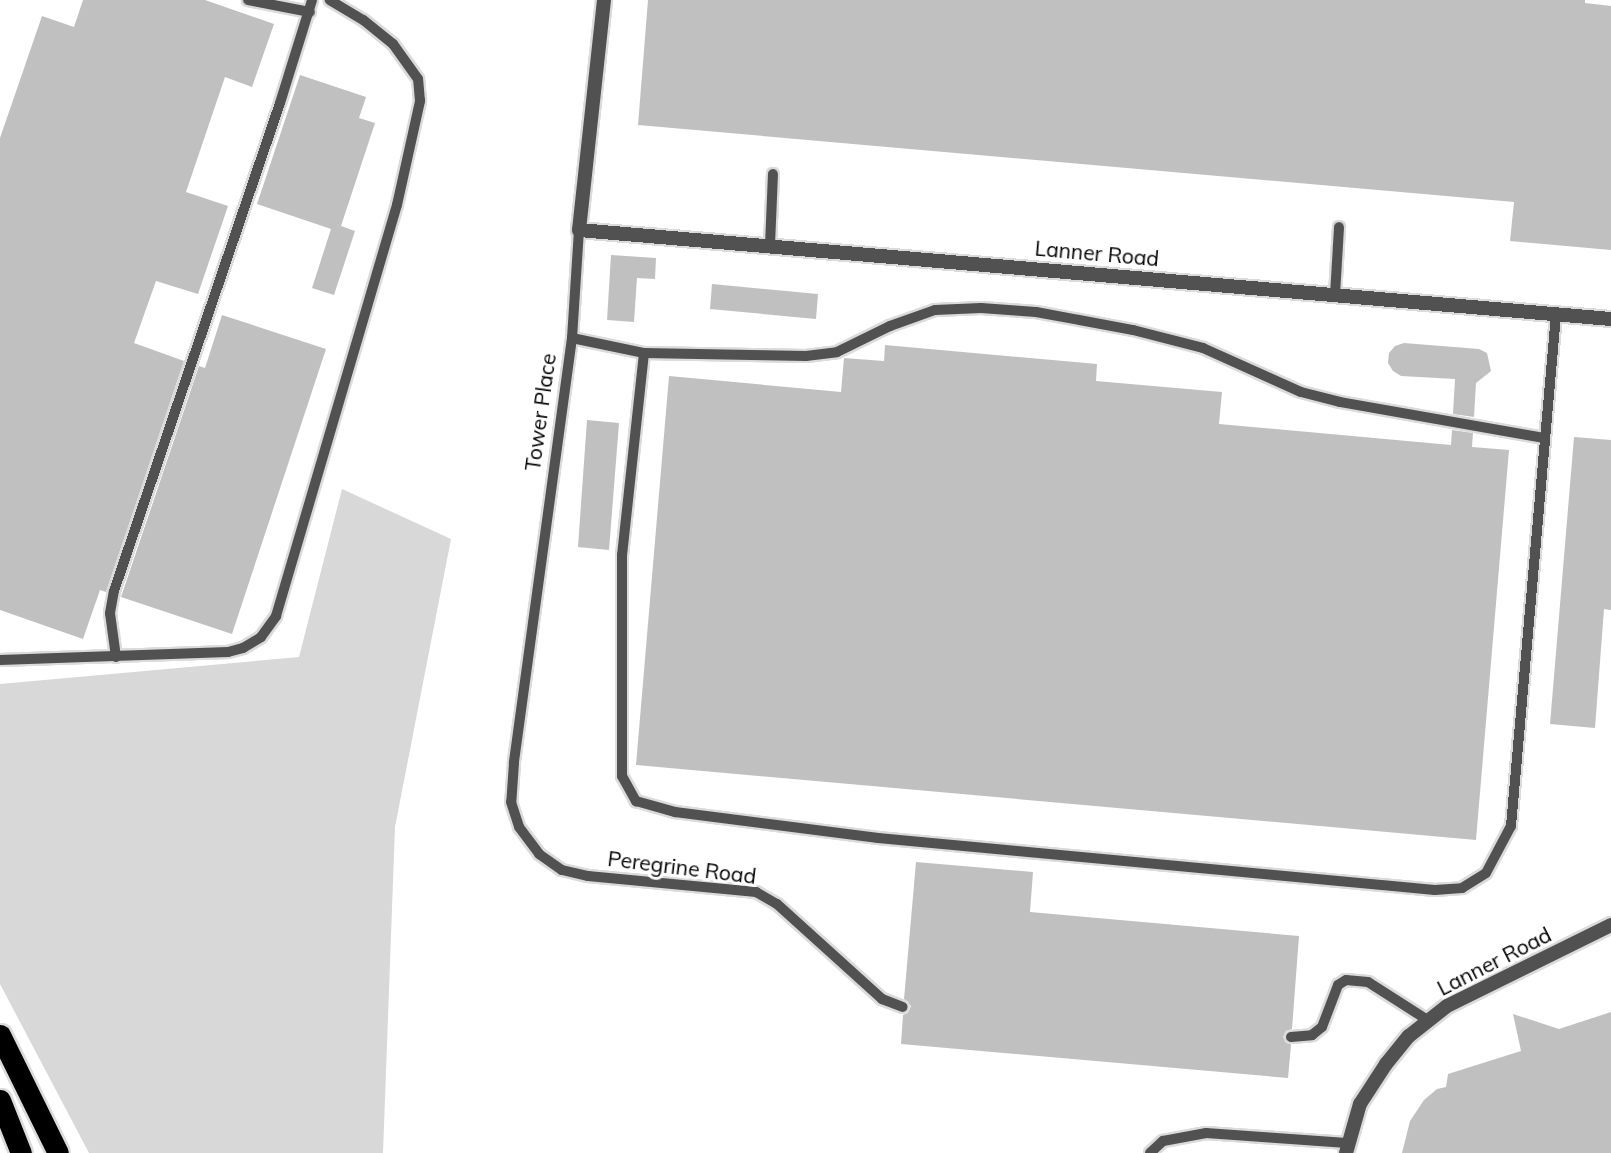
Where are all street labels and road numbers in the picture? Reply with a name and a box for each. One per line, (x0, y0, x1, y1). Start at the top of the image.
street label: Lanner Road (1034, 235, 1160, 271)
street label: Tower Place (519, 352, 561, 472)
street label: Peregrine Road (606, 845, 758, 889)
street label: Lanner Road (1433, 921, 1555, 1001)

